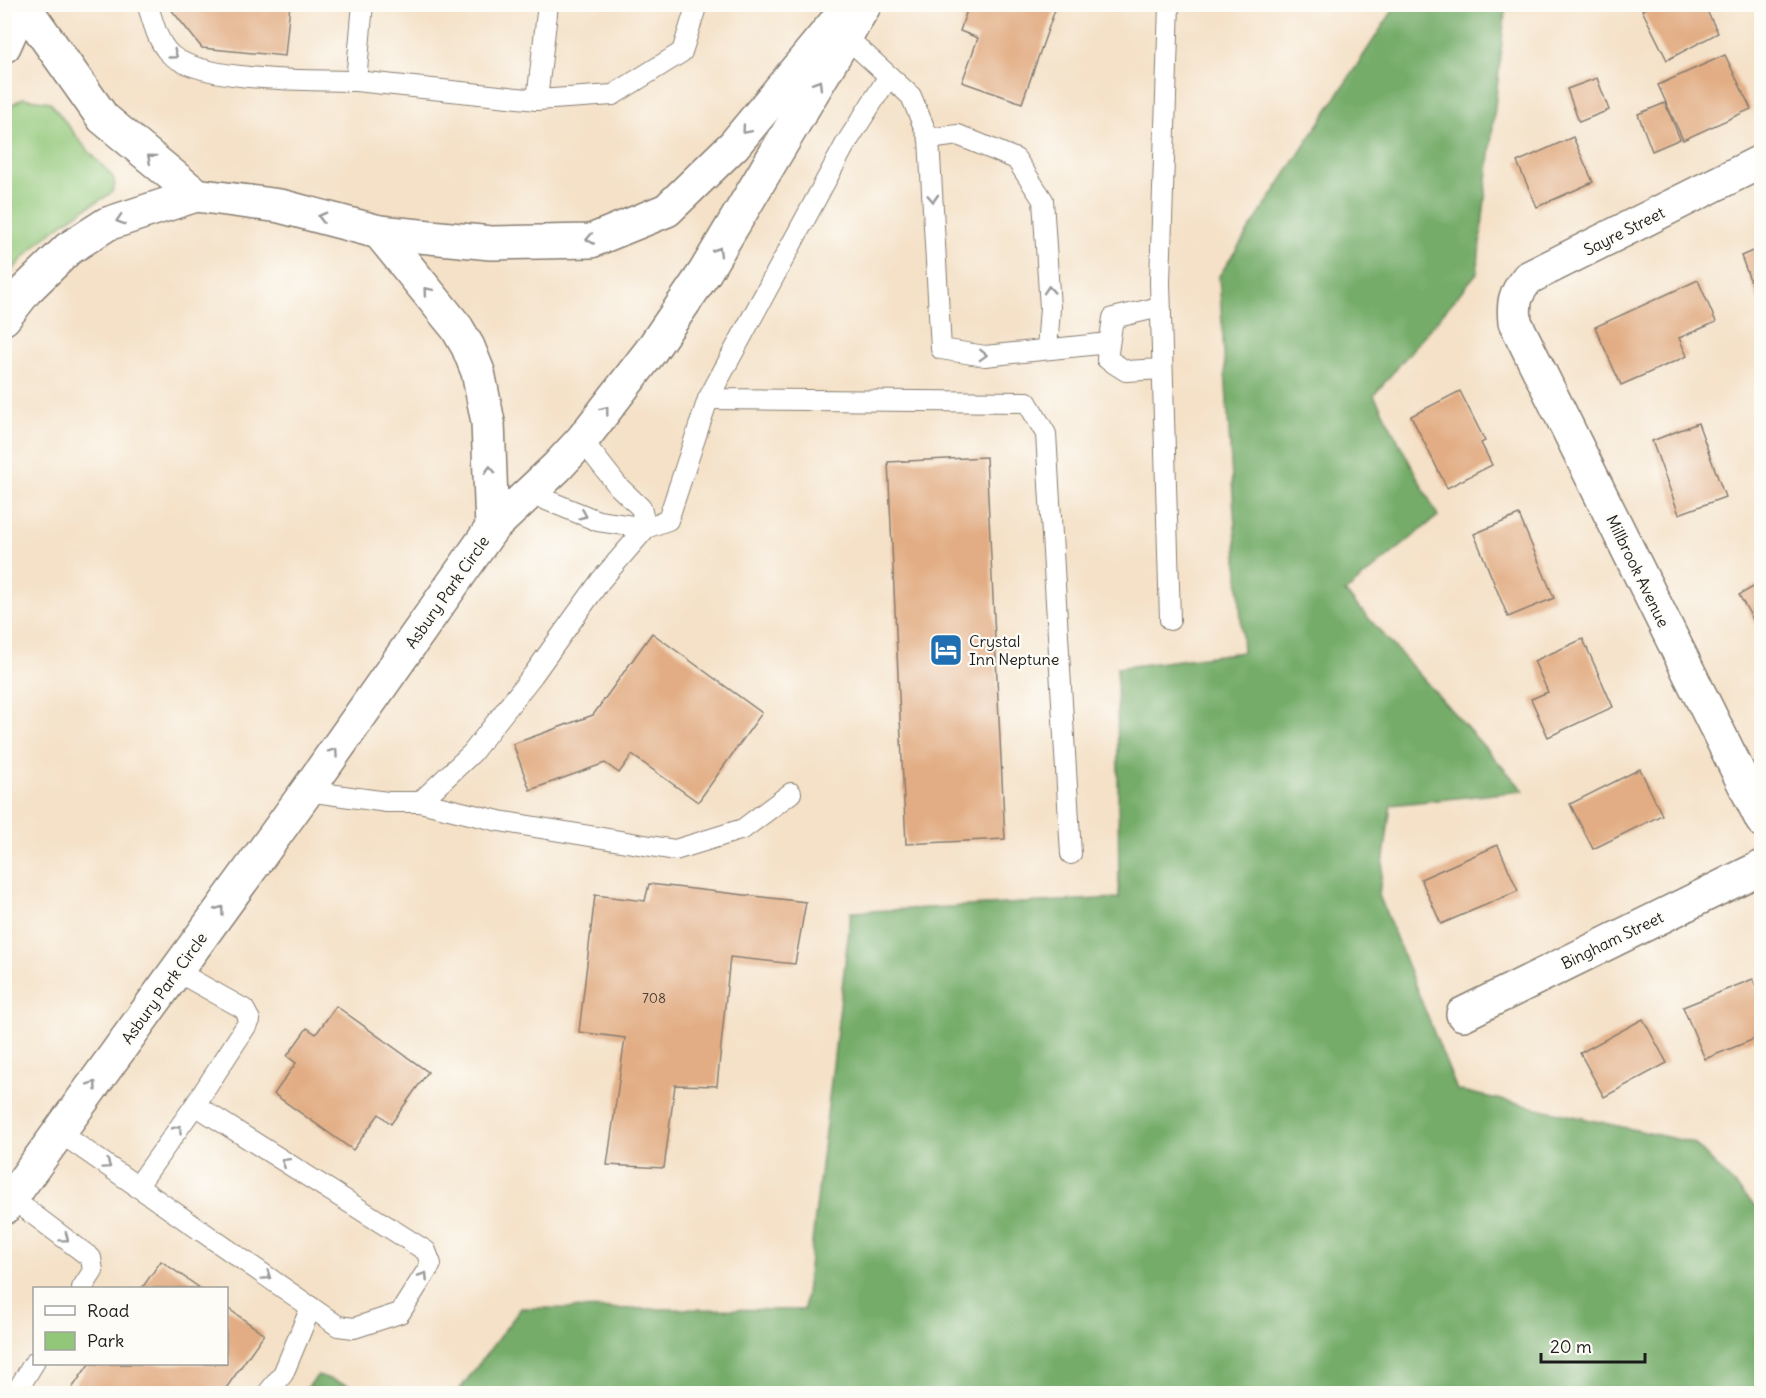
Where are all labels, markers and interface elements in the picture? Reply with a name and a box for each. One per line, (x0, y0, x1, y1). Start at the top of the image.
one-way arrow (167, 48, 178, 59)
one-way arrow (811, 80, 823, 90)
one-way arrow (743, 123, 754, 134)
one-way arrow (147, 154, 158, 165)
one-way arrow (926, 193, 939, 202)
street label: Sayre Street (1580, 202, 1668, 260)
one-way arrow (317, 212, 327, 225)
one-way arrow (115, 213, 126, 225)
one-way arrow (586, 232, 596, 245)
one-way arrow (710, 247, 722, 257)
one-way arrow (1043, 286, 1056, 295)
one-way arrow (423, 287, 434, 298)
one-way arrow (979, 348, 988, 361)
one-way arrow (597, 406, 608, 417)
one-way arrow (484, 465, 496, 474)
one-way arrow (577, 508, 588, 520)
street label: Millbrook Avenue (1602, 512, 1674, 630)
street label: Asbury Park Circle (401, 532, 493, 652)
place label: Crystal Inn Neptune (969, 631, 1059, 669)
hotel icon: Crystal Inn Neptune (928, 632, 964, 668)
one-way arrow (327, 747, 338, 758)
one-way arrow (213, 906, 224, 917)
street label: Bingham Street (1558, 906, 1667, 973)
street label: Asbury Park Circle (117, 928, 211, 1048)
house number: 708 (642, 989, 666, 1007)
one-way arrow (86, 1080, 97, 1091)
one-way arrow (171, 1124, 182, 1135)
one-way arrow (100, 1158, 111, 1169)
one-way arrow (280, 1159, 291, 1170)
one-way arrow (59, 1231, 70, 1242)
one-way arrow (260, 1269, 271, 1280)
one-way arrow (416, 1272, 428, 1282)
legend (33, 1287, 228, 1365)
text: Road (87, 1299, 130, 1322)
scale bar (1541, 1326, 1644, 1364)
text: Park (87, 1329, 124, 1352)
text: 20 m (1550, 1335, 1592, 1358)

